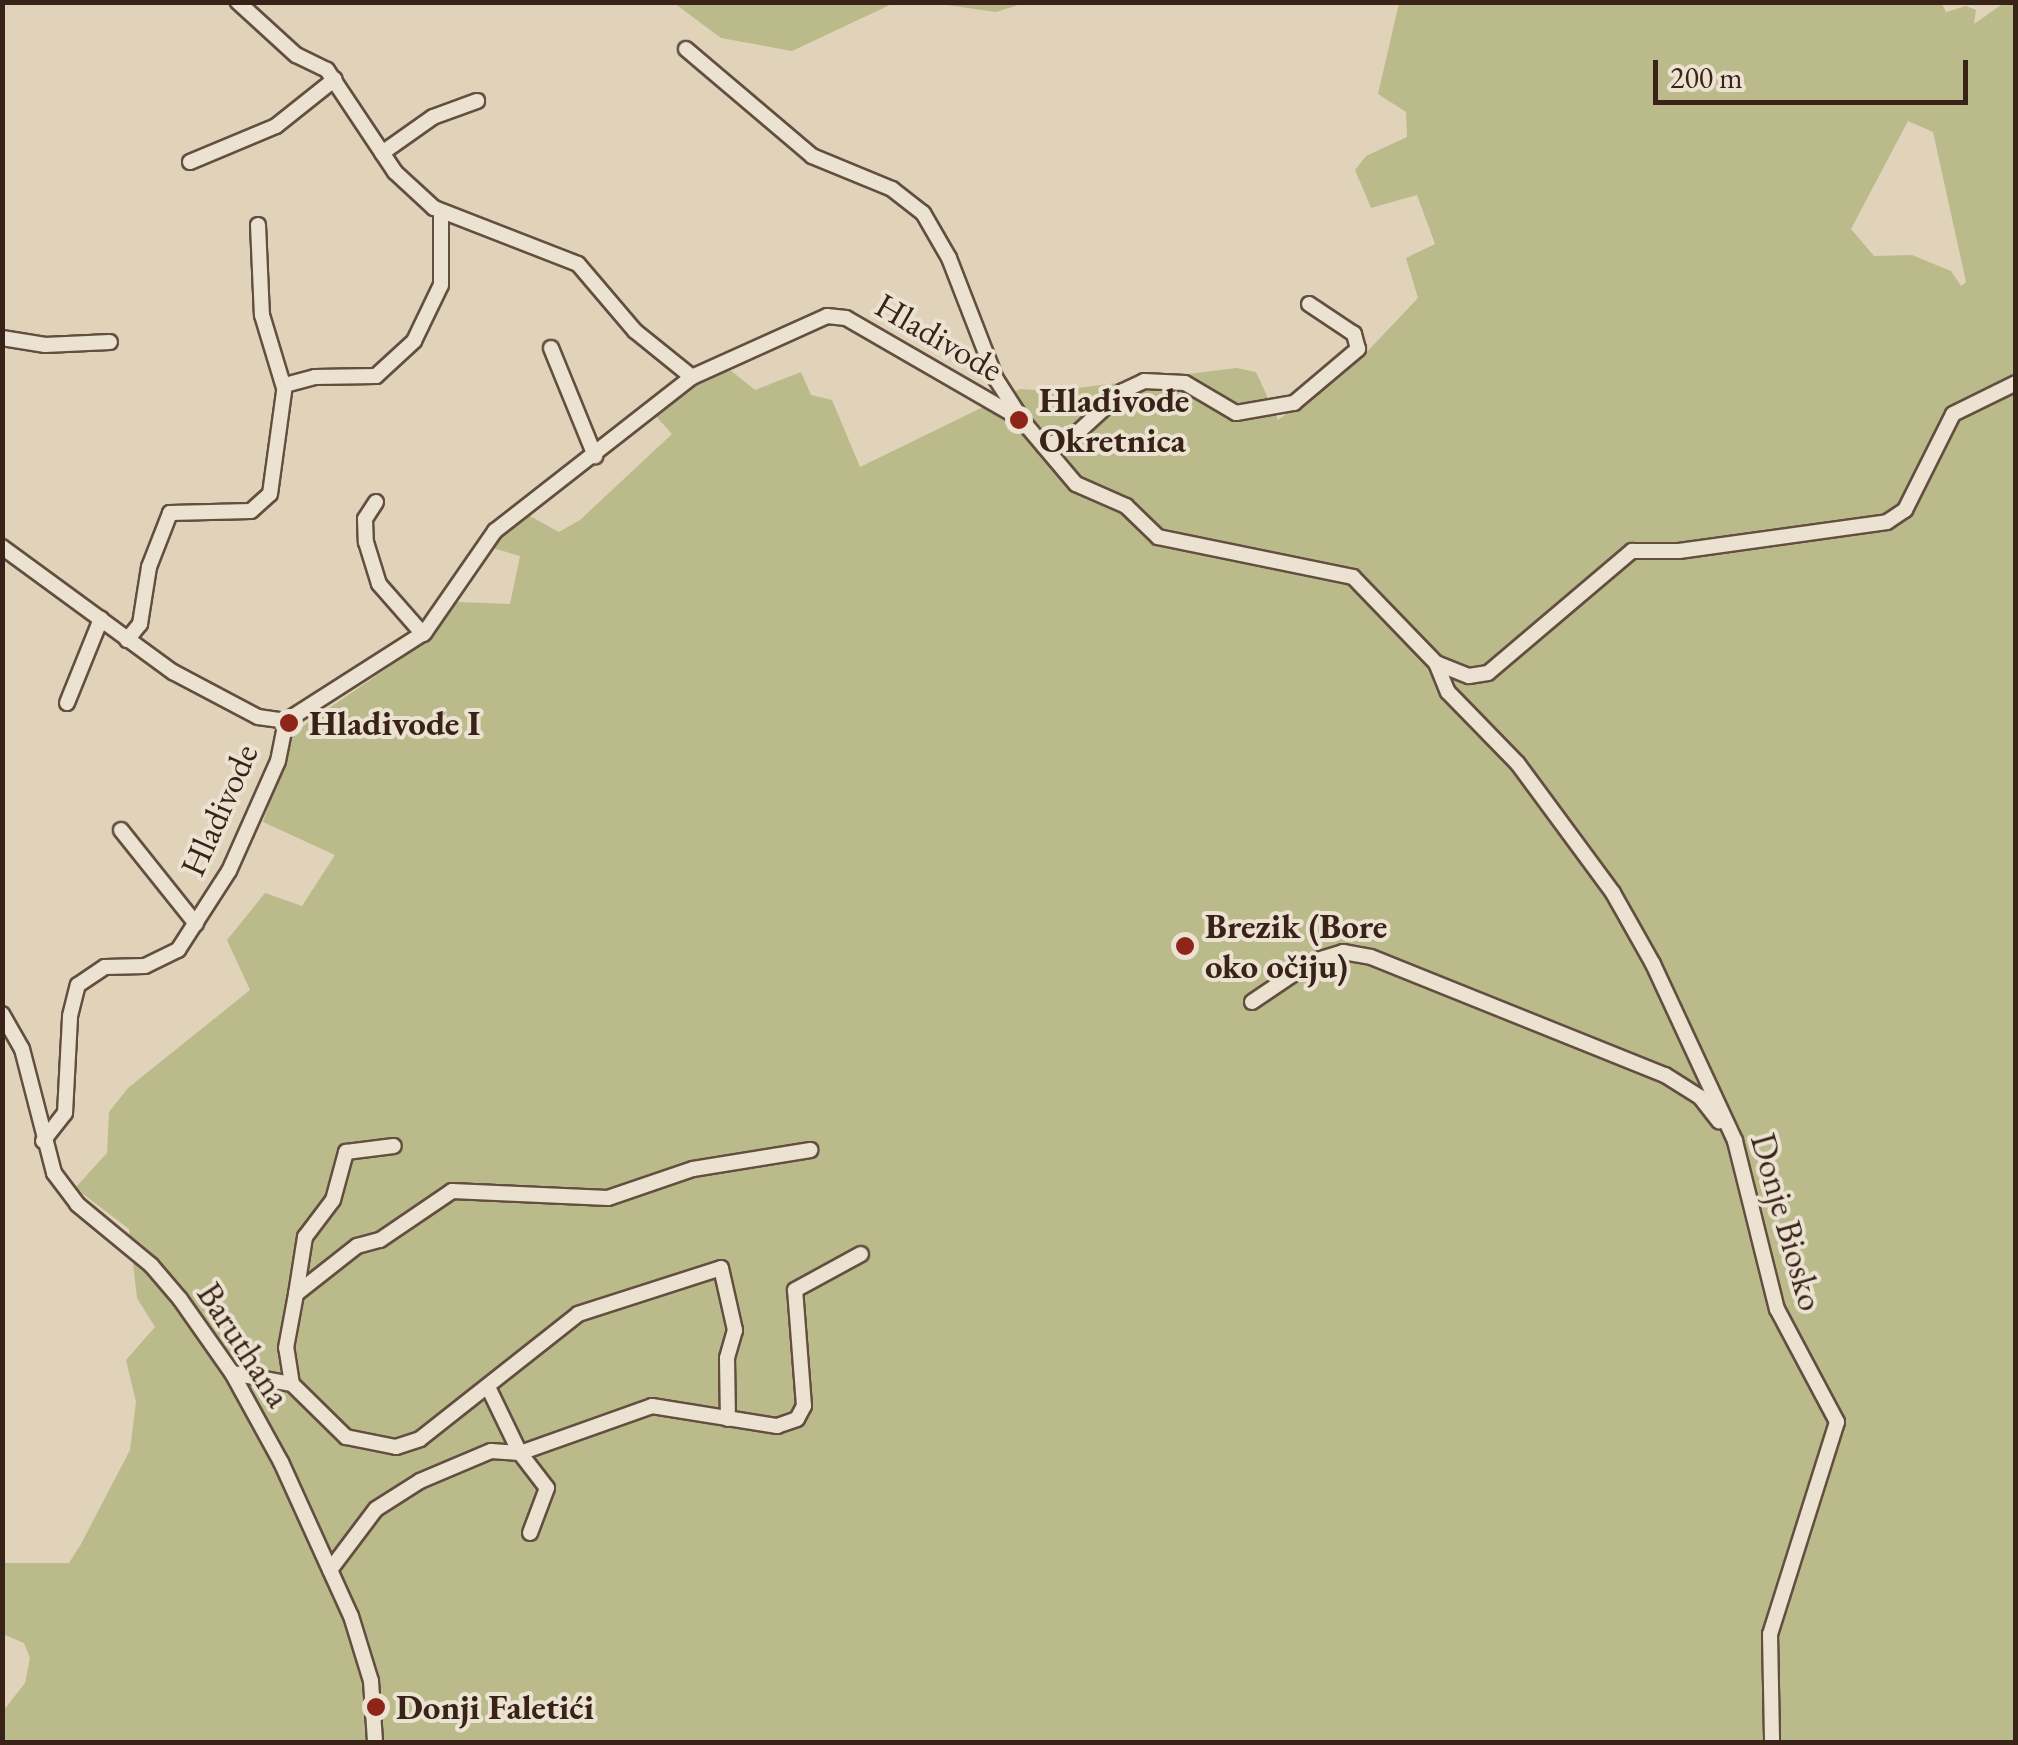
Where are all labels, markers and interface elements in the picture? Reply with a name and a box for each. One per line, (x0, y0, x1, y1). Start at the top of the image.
scale bar (1658, 40, 1973, 102)
text: 200 m (1670, 58, 1743, 97)
street label: Hladivode (868, 284, 1010, 390)
place label: Hladivode Okretnica (1039, 379, 1189, 461)
marker: Hladivode Okretnica (1008, 409, 1030, 431)
place label: Hladivode I (309, 702, 480, 744)
marker: Hladivode I (278, 712, 300, 734)
street label: Hladivode (171, 737, 267, 883)
place label: Brezik (Bore oko očiju) (1205, 905, 1387, 987)
marker: Brezik (Bore oko očiju) (1174, 935, 1196, 957)
street label: Donje Biosko (1742, 1129, 1832, 1315)
street label: Baruthana (188, 1275, 300, 1415)
place label: Donji Faletići (396, 1686, 594, 1728)
marker: Donji Faletići (365, 1696, 387, 1718)

